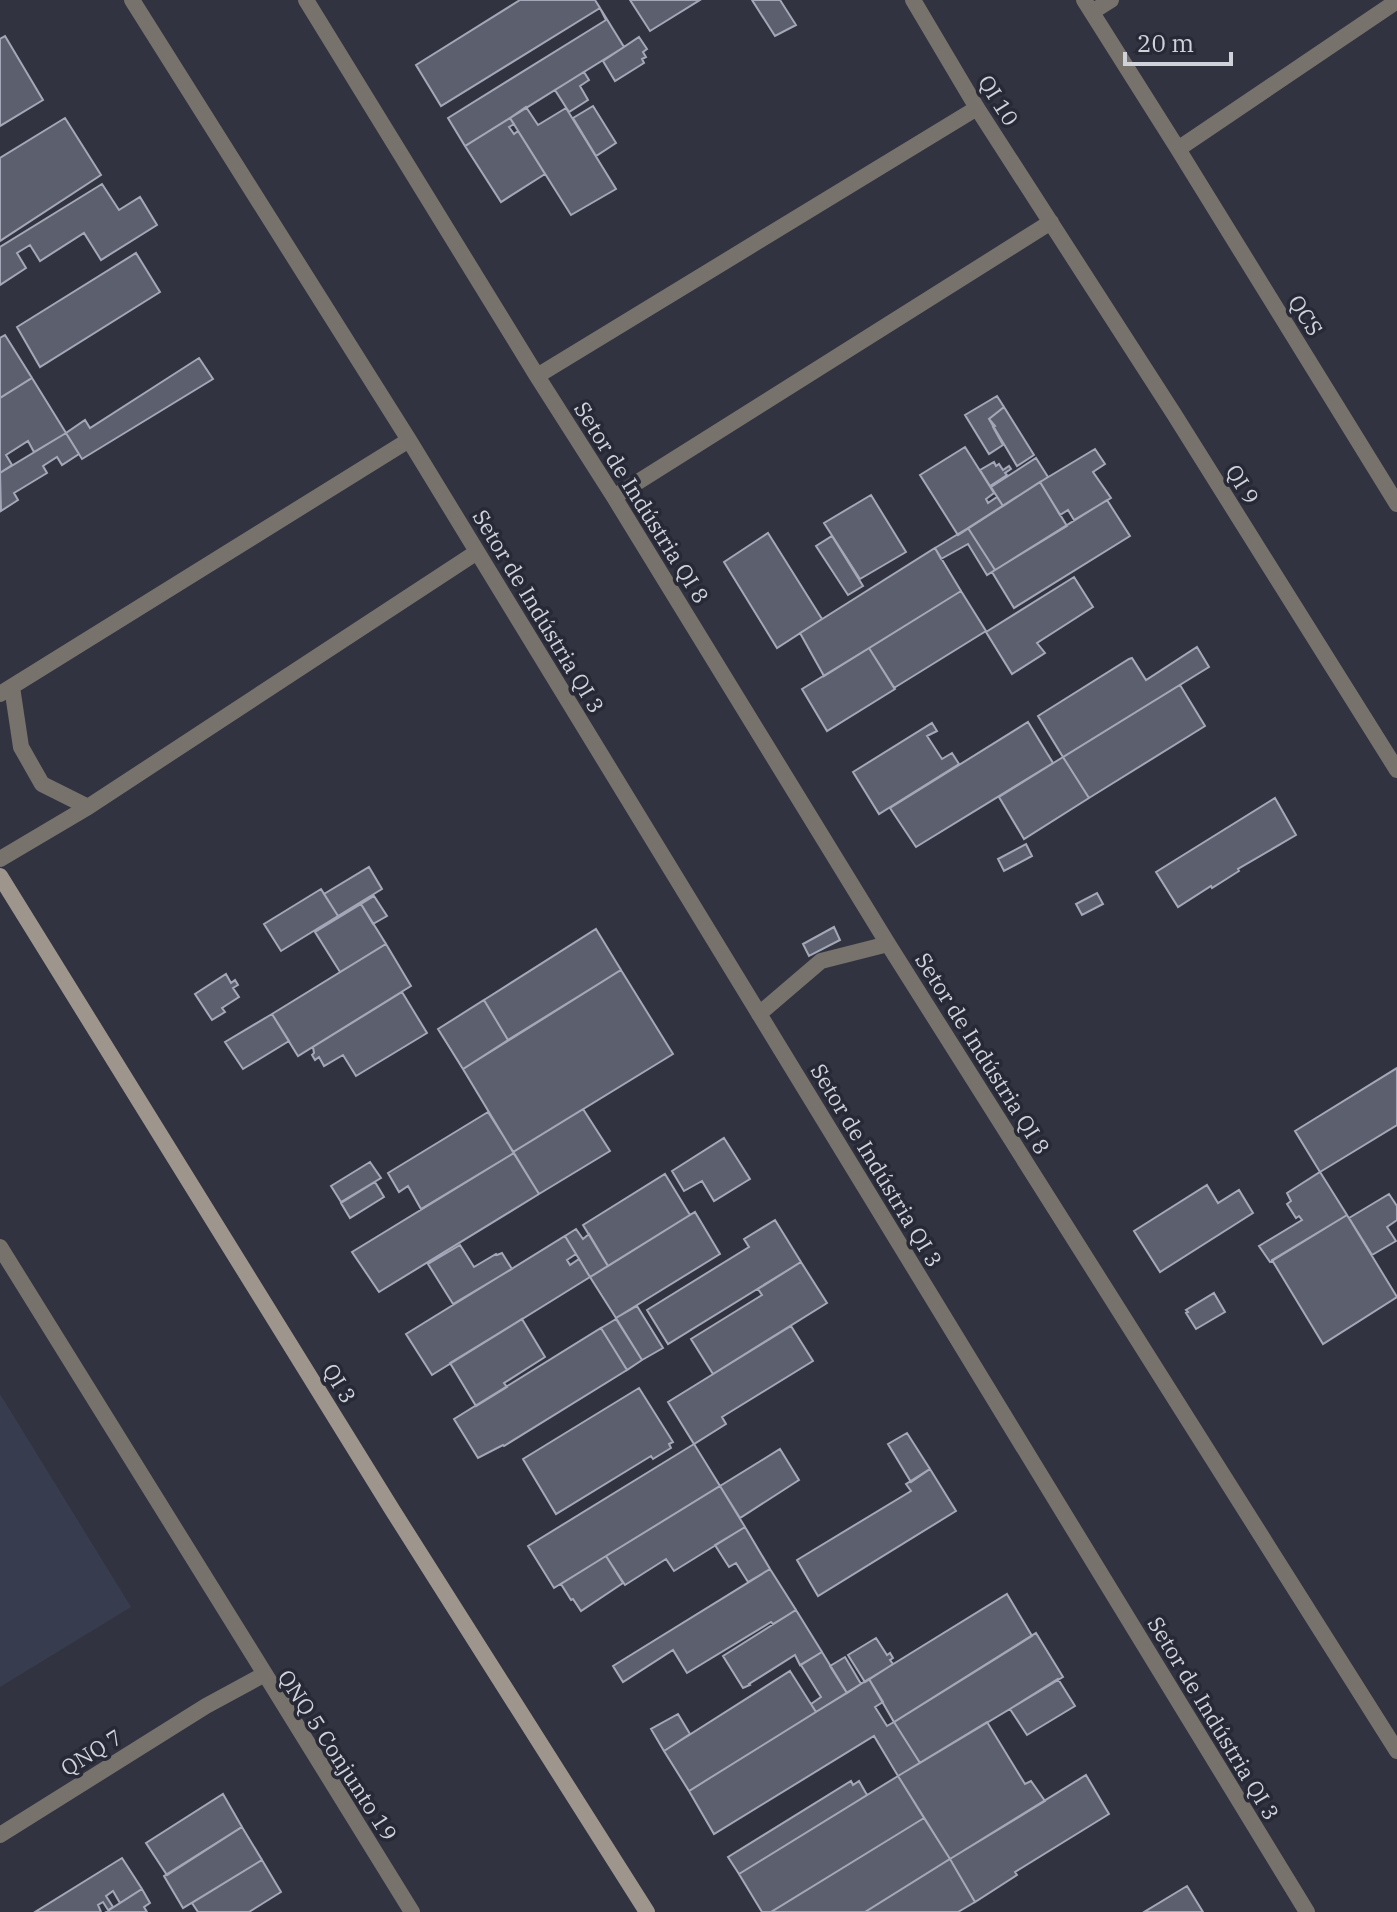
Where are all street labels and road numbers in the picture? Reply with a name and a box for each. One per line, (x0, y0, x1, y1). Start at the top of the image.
street label: QI 10 (972, 69, 1026, 131)
street label: QCS (1282, 289, 1330, 341)
street label: Setor de Indústria QI 8 (568, 396, 716, 608)
street label: QI 9 (1220, 459, 1266, 509)
street label: Setor de Indústria QI 3 (467, 504, 611, 718)
street label: Setor de Indústria QI 8 (909, 947, 1057, 1159)
street label: Setor de Indústria QI 3 (805, 1058, 949, 1272)
street label: QI 3 (317, 1358, 363, 1408)
street label: Setor de Indústria QI 3 (1142, 1611, 1286, 1825)
street label: QNQ 5 Conjunto 19 (272, 1664, 404, 1846)
street label: QNQ 7 (55, 1722, 127, 1782)

